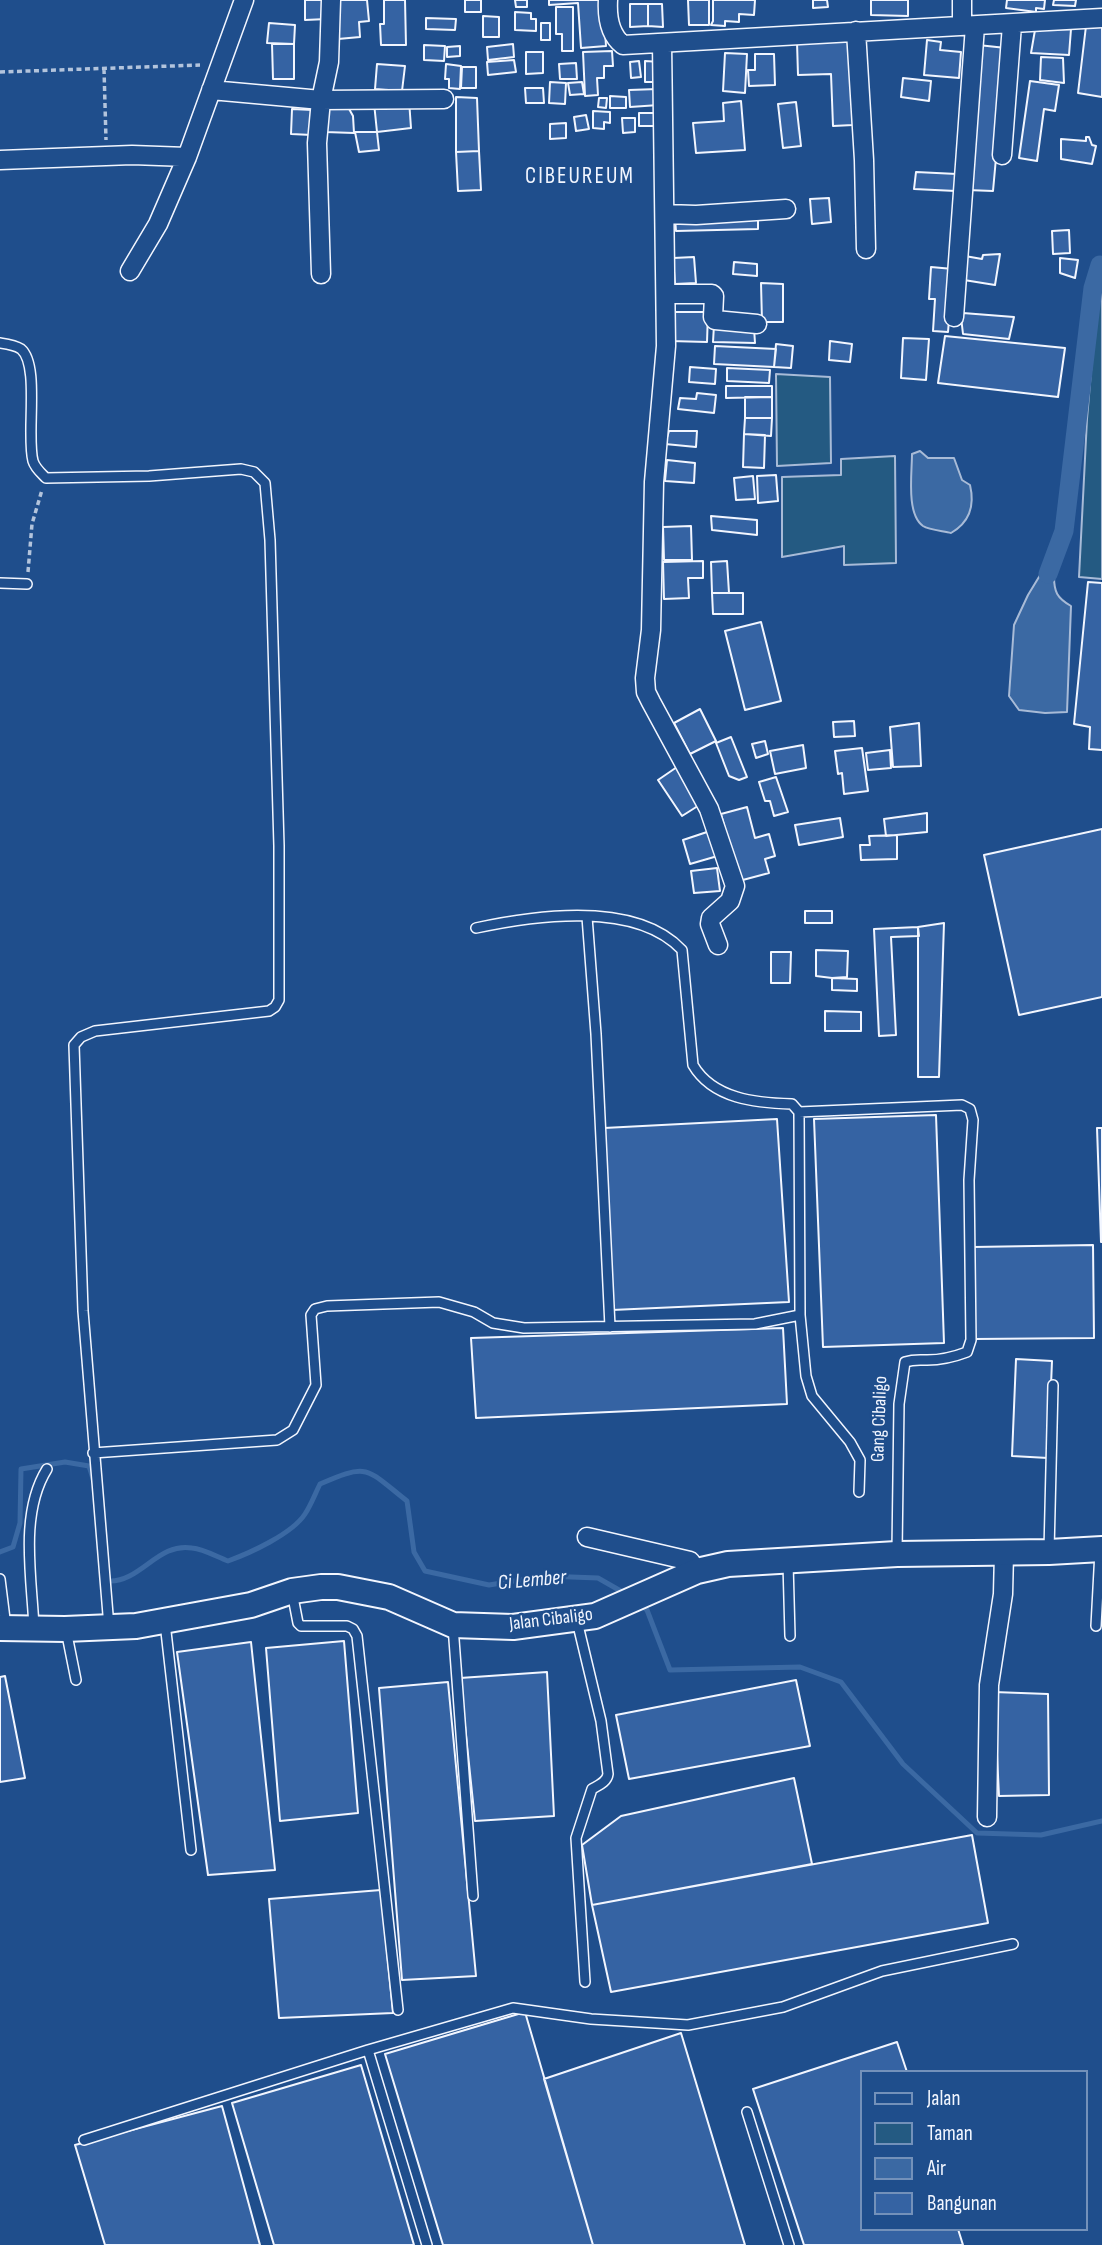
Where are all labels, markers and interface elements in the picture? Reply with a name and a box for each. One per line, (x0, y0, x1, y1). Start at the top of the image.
district label: CIBEUREUM (526, 163, 634, 191)
street label: Gang Cibaligo (867, 1376, 893, 1462)
water label: Ci Lember (497, 1565, 567, 1597)
street label: Jalan Cibaligo (508, 1604, 594, 1636)
legend (860, 2070, 1088, 2231)
text: Jalan (927, 2086, 960, 2111)
text: Taman (927, 2121, 973, 2146)
text: Air (927, 2156, 946, 2181)
text: Bangunan (927, 2191, 997, 2216)

